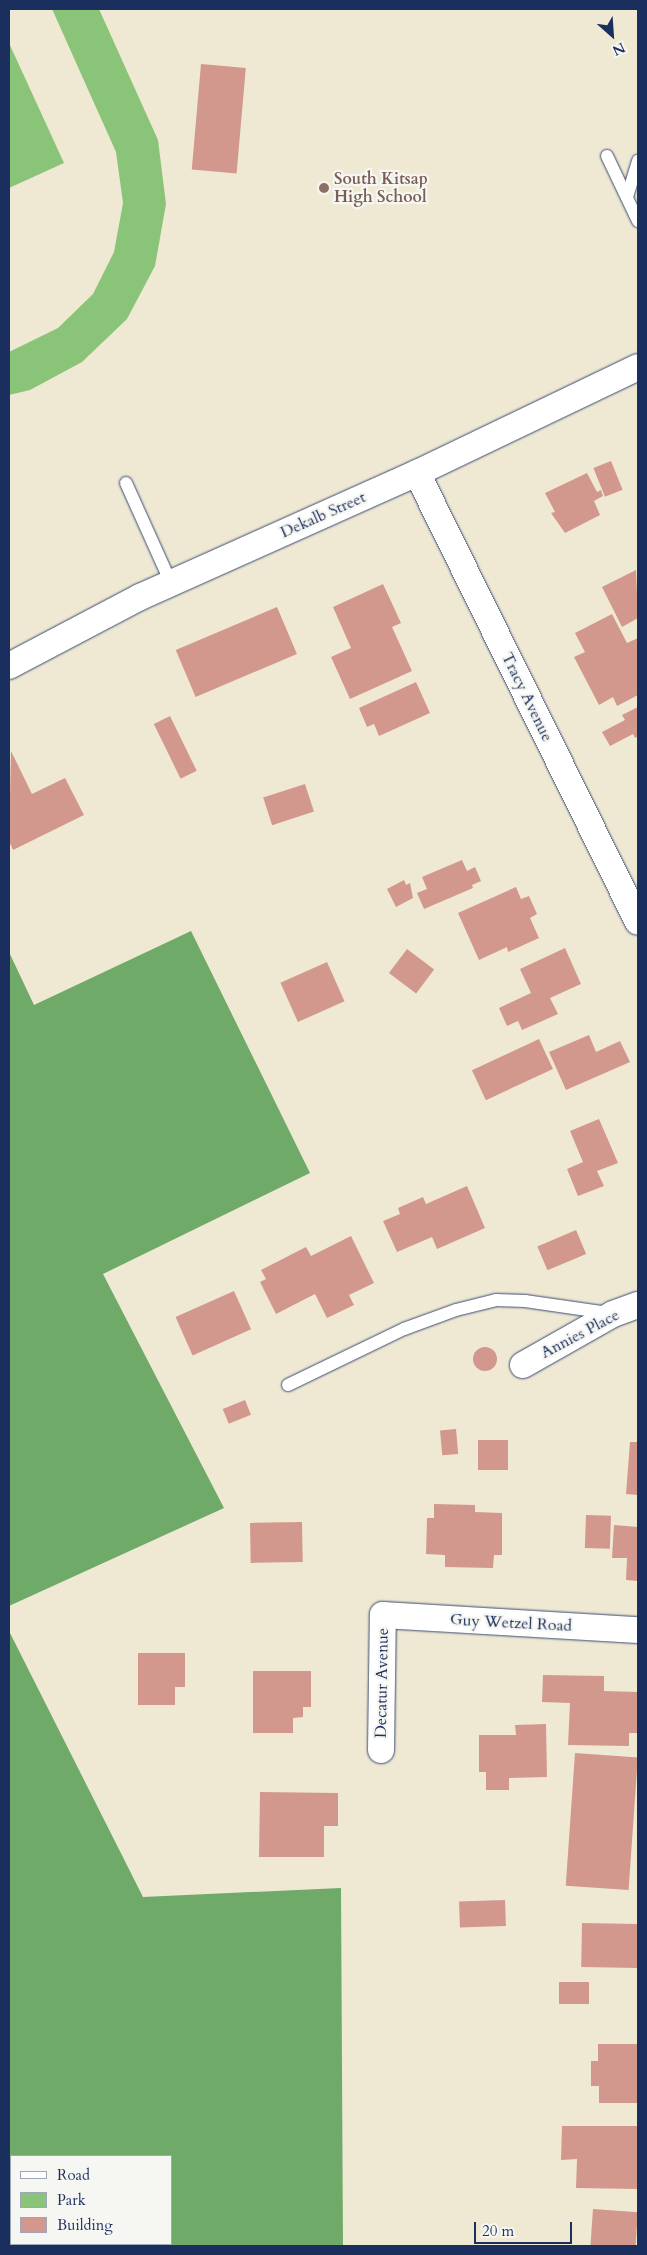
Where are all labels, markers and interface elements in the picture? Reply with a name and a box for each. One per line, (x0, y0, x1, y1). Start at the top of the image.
north arrow (587, 10, 637, 60)
text: N (609, 38, 628, 60)
place label: South Kitsap High School (334, 169, 428, 207)
marker: South Kitsap High School (318, 182, 330, 194)
street label: Dekalb Street (277, 488, 369, 542)
street label: Tracy Avenue (497, 649, 557, 745)
street label: Annies Place (538, 1305, 622, 1363)
street label: Guy Wetzel Road (450, 1610, 572, 1636)
street label: Decatur Avenue (371, 1628, 393, 1738)
legend (10, 2155, 172, 2245)
text: Road (57, 2165, 90, 2185)
text: Park (57, 2190, 86, 2210)
scale bar (477, 2212, 574, 2244)
text: Building (57, 2215, 113, 2235)
text: 20 m (482, 2221, 514, 2241)

